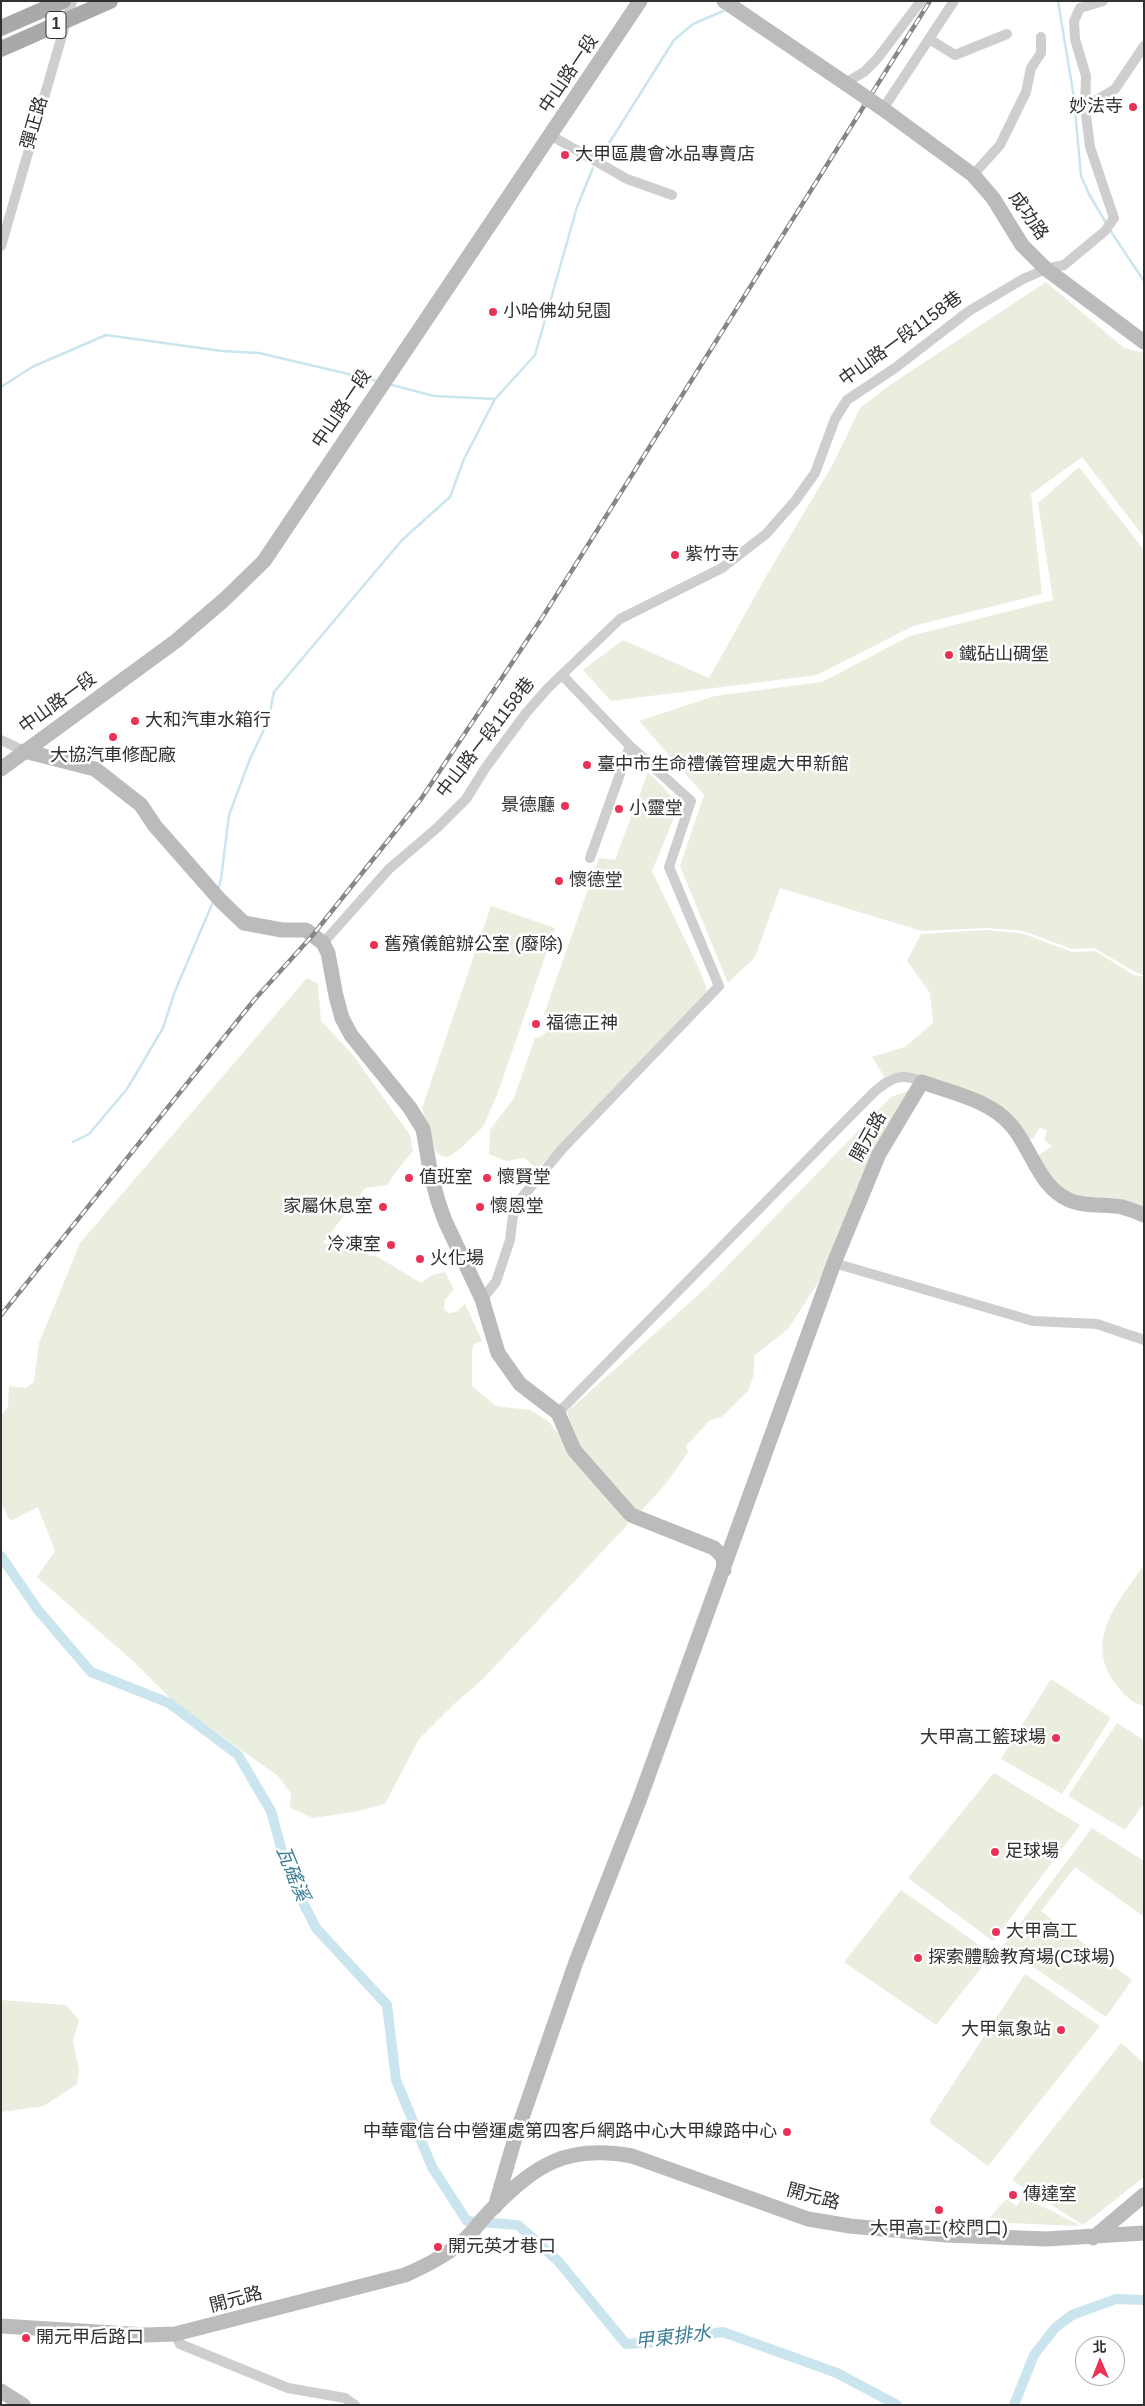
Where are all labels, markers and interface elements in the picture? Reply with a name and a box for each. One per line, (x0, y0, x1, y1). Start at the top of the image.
road number: 1 (46, 12, 66, 38)
street label: 中山路一段 (535, 31, 603, 117)
street label: 彈正路 (17, 94, 53, 152)
place label: 妙法寺 (1069, 96, 1123, 118)
marker: 妙法寺 (1127, 101, 1139, 113)
place label: 大甲區農會冰品專賣店 (575, 144, 755, 166)
marker: 大甲區農會冰品專賣店 (559, 149, 571, 161)
street label: 成功路 (1004, 188, 1052, 244)
street label: 中山路一段1158巷 (835, 287, 967, 391)
place label: 小哈佛幼兒園 (503, 301, 611, 323)
marker: 小哈佛幼兒園 (487, 306, 499, 318)
street label: 中山路一段 (308, 366, 376, 452)
place label: 紫竹寺 (685, 544, 739, 566)
marker: 紫竹寺 (669, 549, 681, 561)
place label: 鐵砧山碉堡 (959, 644, 1049, 666)
marker: 鐵砧山碉堡 (943, 649, 955, 661)
street label: 中山路一段 (15, 668, 101, 738)
street label: 中山路一段1158巷 (432, 674, 540, 802)
place label: 大和汽車水箱行 (145, 710, 271, 732)
marker: 大和汽車水箱行 (129, 715, 141, 727)
marker: 大協汽車修配廠 (107, 731, 119, 743)
place label: 大協汽車修配廠 (50, 745, 176, 767)
place label: 臺中市生命禮儀管理處大甲新館 (597, 754, 849, 776)
marker: 臺中市生命禮儀管理處大甲新館 (581, 759, 593, 771)
place label: 景德廳 (501, 795, 555, 817)
place label: 小靈堂 (629, 798, 683, 820)
marker: 景德廳 (559, 800, 571, 812)
marker: 小靈堂 (613, 803, 625, 815)
place label: 懷德堂 (569, 870, 623, 892)
marker: 懷德堂 (553, 875, 565, 887)
place label: 舊殯儀館辦公室 (廢除) (384, 934, 563, 956)
marker: 舊殯儀館辦公室 (廢除) (368, 939, 380, 951)
place label: 福德正神 (546, 1013, 618, 1035)
marker: 福德正神 (530, 1018, 542, 1030)
street label: 開元路 (846, 1108, 892, 1166)
place label: 值班室 (419, 1167, 473, 1189)
place label: 懷賢堂 (497, 1167, 551, 1189)
marker: 值班室 (403, 1172, 415, 1184)
marker: 懷賢堂 (481, 1172, 493, 1184)
place label: 家屬休息室 (283, 1196, 373, 1218)
place label: 懷恩堂 (490, 1196, 544, 1218)
marker: 家屬休息室 (377, 1201, 389, 1213)
marker: 懷恩堂 (474, 1201, 486, 1213)
place label: 冷凍室 (327, 1234, 381, 1256)
marker: 冷凍室 (385, 1239, 397, 1251)
place label: 火化場 (430, 1248, 484, 1270)
marker: 火化場 (414, 1253, 426, 1265)
place label: 大甲高工籃球場 (920, 1727, 1046, 1749)
marker: 大甲高工籃球場 (1050, 1732, 1062, 1744)
place label: 足球場 (1005, 1841, 1059, 1863)
water label: 瓦磘溪 (271, 1843, 313, 1905)
marker: 足球場 (989, 1846, 1001, 1858)
place label: 大甲高工 (1006, 1921, 1078, 1943)
marker: 大甲高工 (990, 1926, 1002, 1938)
place label: 探索體驗教育場(C球場) (928, 1947, 1115, 1969)
marker: 探索體驗教育場(C球場) (912, 1952, 924, 1964)
place label: 大甲氣象站 (961, 2019, 1051, 2041)
marker: 大甲氣象站 (1055, 2024, 1067, 2036)
place label: 中華電信台中營運處第四客戶網路中心大甲線路中心 (363, 2121, 777, 2143)
marker: 中華電信台中營運處第四客戶網路中心大甲線路中心 (781, 2126, 793, 2138)
street label: 開元路 (784, 2180, 842, 2214)
place label: 傳達室 (1023, 2184, 1077, 2206)
marker: 傳達室 (1007, 2189, 1019, 2201)
marker: 大甲高工(校門口) (933, 2204, 945, 2216)
place label: 大甲高工(校門口) (870, 2218, 1008, 2240)
place label: 開元英才巷口 (448, 2236, 556, 2258)
marker: 開元英才巷口 (432, 2241, 444, 2253)
street label: 開元路 (207, 2283, 265, 2317)
water label: 甲東排水 (634, 2322, 712, 2354)
place label: 開元甲后路口 (36, 2327, 144, 2349)
marker: 開元甲后路口 (20, 2332, 32, 2344)
north arrow (1075, 2336, 1125, 2386)
text: 北 (1093, 2339, 1107, 2355)

